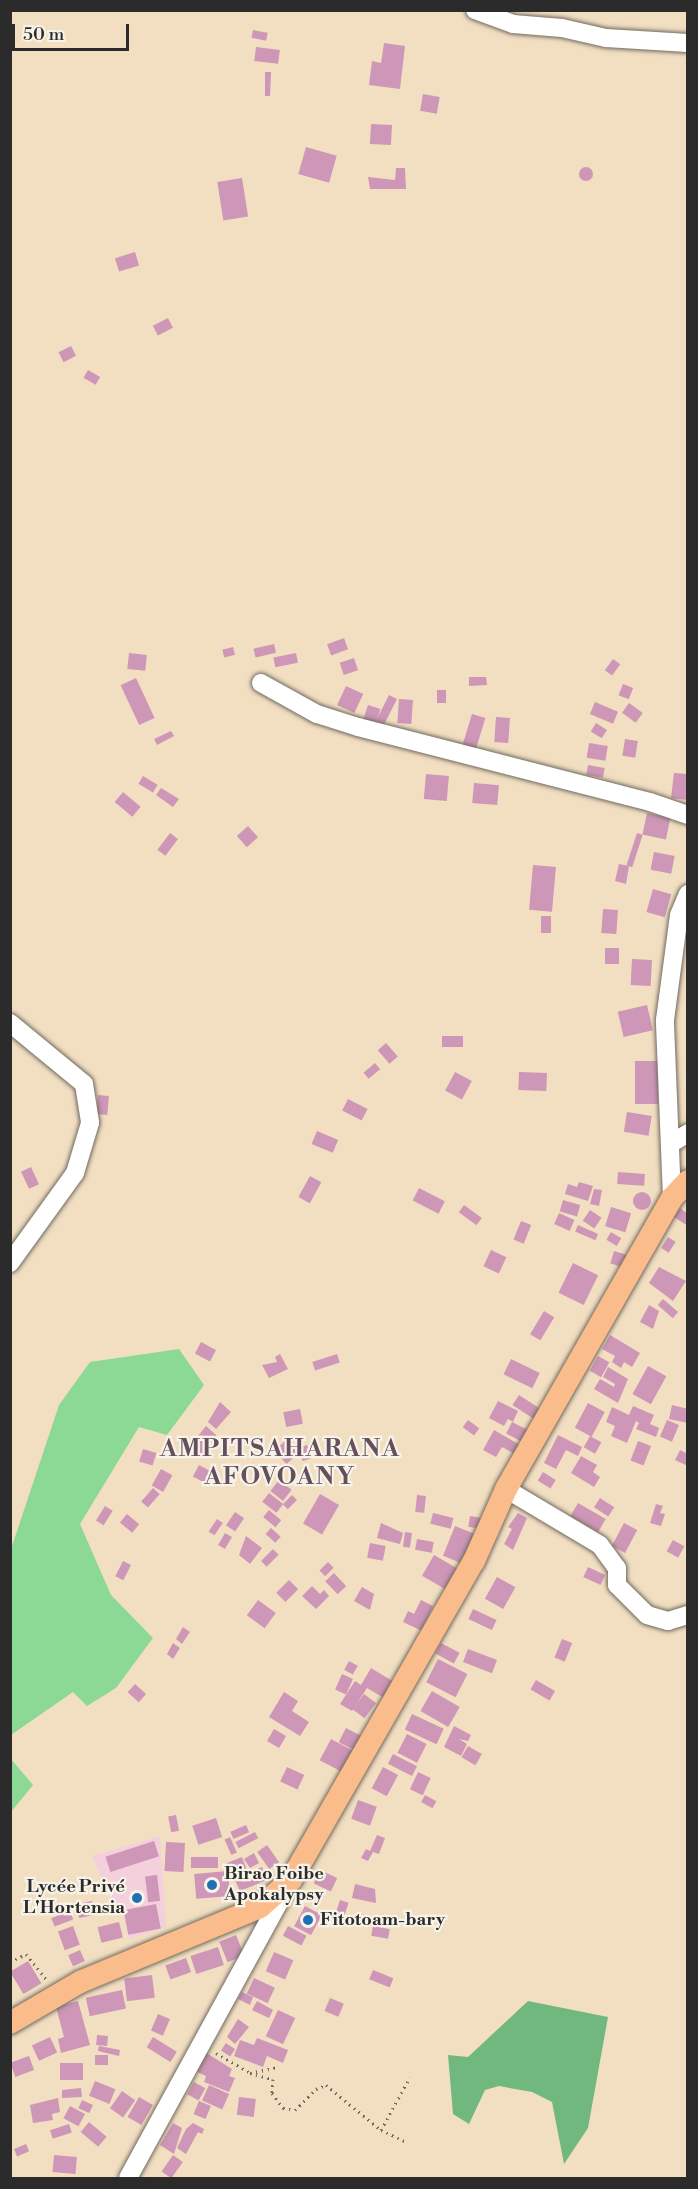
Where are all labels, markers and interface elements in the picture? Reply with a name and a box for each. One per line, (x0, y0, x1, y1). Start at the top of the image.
scale bar (15, 12, 132, 50)
text: 50 m (23, 23, 64, 46)
district label: AMPITSAHARANA AFOVOANY (160, 1436, 400, 1492)
place label: Birao Foibe Apokalypsy (224, 1864, 324, 1906)
place label: Lycée Privé L'Hortensia (23, 1877, 125, 1920)
marker: Birao Foibe Apokalypsy (205, 1878, 219, 1892)
marker: Lycée Privé L'Hortensia (130, 1891, 144, 1905)
place label: Fitotoam-bary (320, 1909, 445, 1931)
marker: Fitotoam-bary (301, 1913, 315, 1927)

